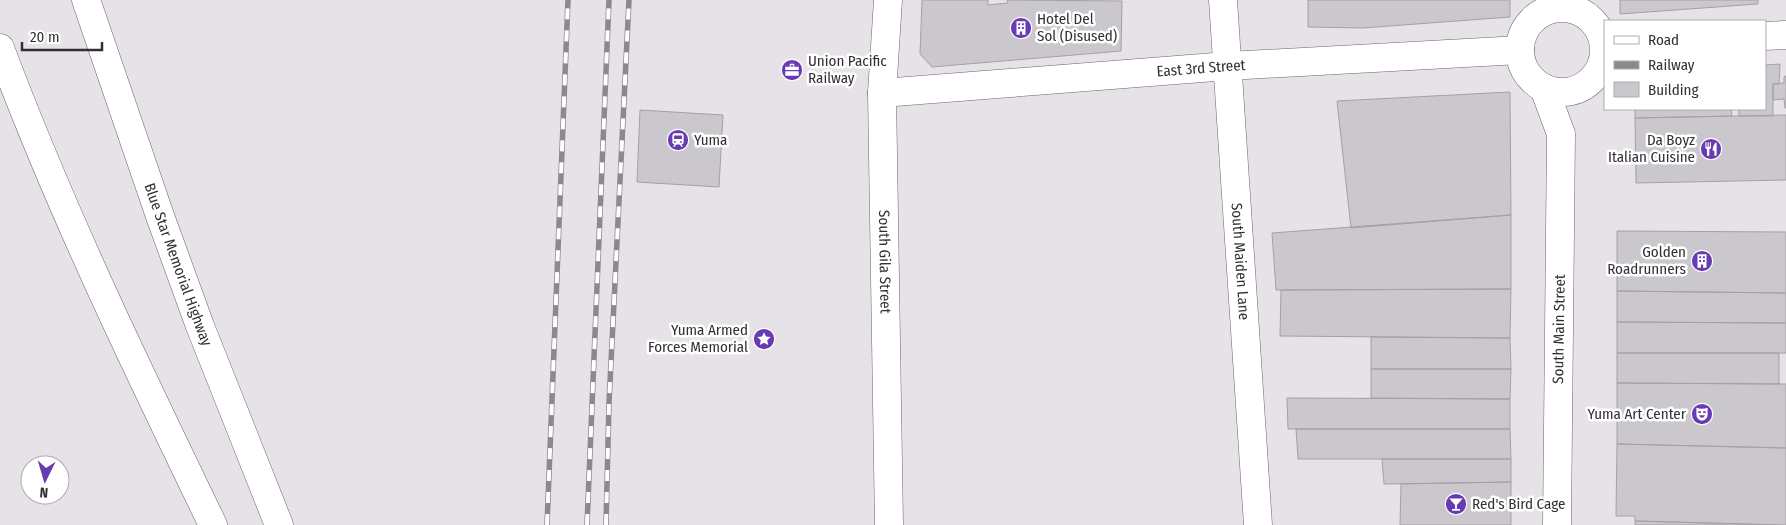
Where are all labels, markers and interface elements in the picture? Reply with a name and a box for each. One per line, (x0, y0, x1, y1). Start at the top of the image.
place label: Hotel Del Sol (Disused) (1037, 10, 1117, 45)
building icon: Hotel Del Sol (Disused) (1009, 16, 1033, 40)
scale bar (22, 20, 102, 52)
legend (1604, 20, 1766, 110)
text: 20 m (30, 28, 60, 46)
text: Road (1648, 31, 1679, 49)
place label: Union Pacific Railway (808, 52, 887, 87)
street label: East 3rd Street (1156, 56, 1246, 81)
text: Railway (1648, 56, 1695, 74)
office icon: Union Pacific Railway (780, 58, 804, 82)
text: Building (1648, 81, 1699, 99)
station icon: Yuma (666, 128, 690, 152)
place label: Yuma (694, 131, 727, 149)
place label: Da Boyz Italian Cuisine (1608, 131, 1695, 166)
restaurant icon: Da Boyz Italian Cuisine (1699, 137, 1723, 161)
street label: Blue Star Memorial Highway (140, 181, 216, 349)
street label: South Maiden Lane (1228, 202, 1253, 321)
street label: South Gila Street (875, 210, 895, 314)
place label: Golden Roadrunners (1607, 243, 1686, 278)
building icon: Golden Roadrunners (1690, 249, 1714, 273)
street label: South Main Street (1549, 274, 1569, 384)
place label: Yuma Armed Forces Memorial (648, 321, 748, 356)
place icon: Yuma Armed Forces Memorial (752, 327, 776, 351)
theatre icon: Yuma Art Center (1690, 402, 1714, 426)
place label: Yuma Art Center (1587, 405, 1687, 423)
north arrow (20, 455, 70, 505)
text: N (39, 484, 49, 501)
bar icon: Red's Bird Cage (1444, 492, 1468, 516)
place label: Red's Bird Cage (1472, 495, 1565, 513)

